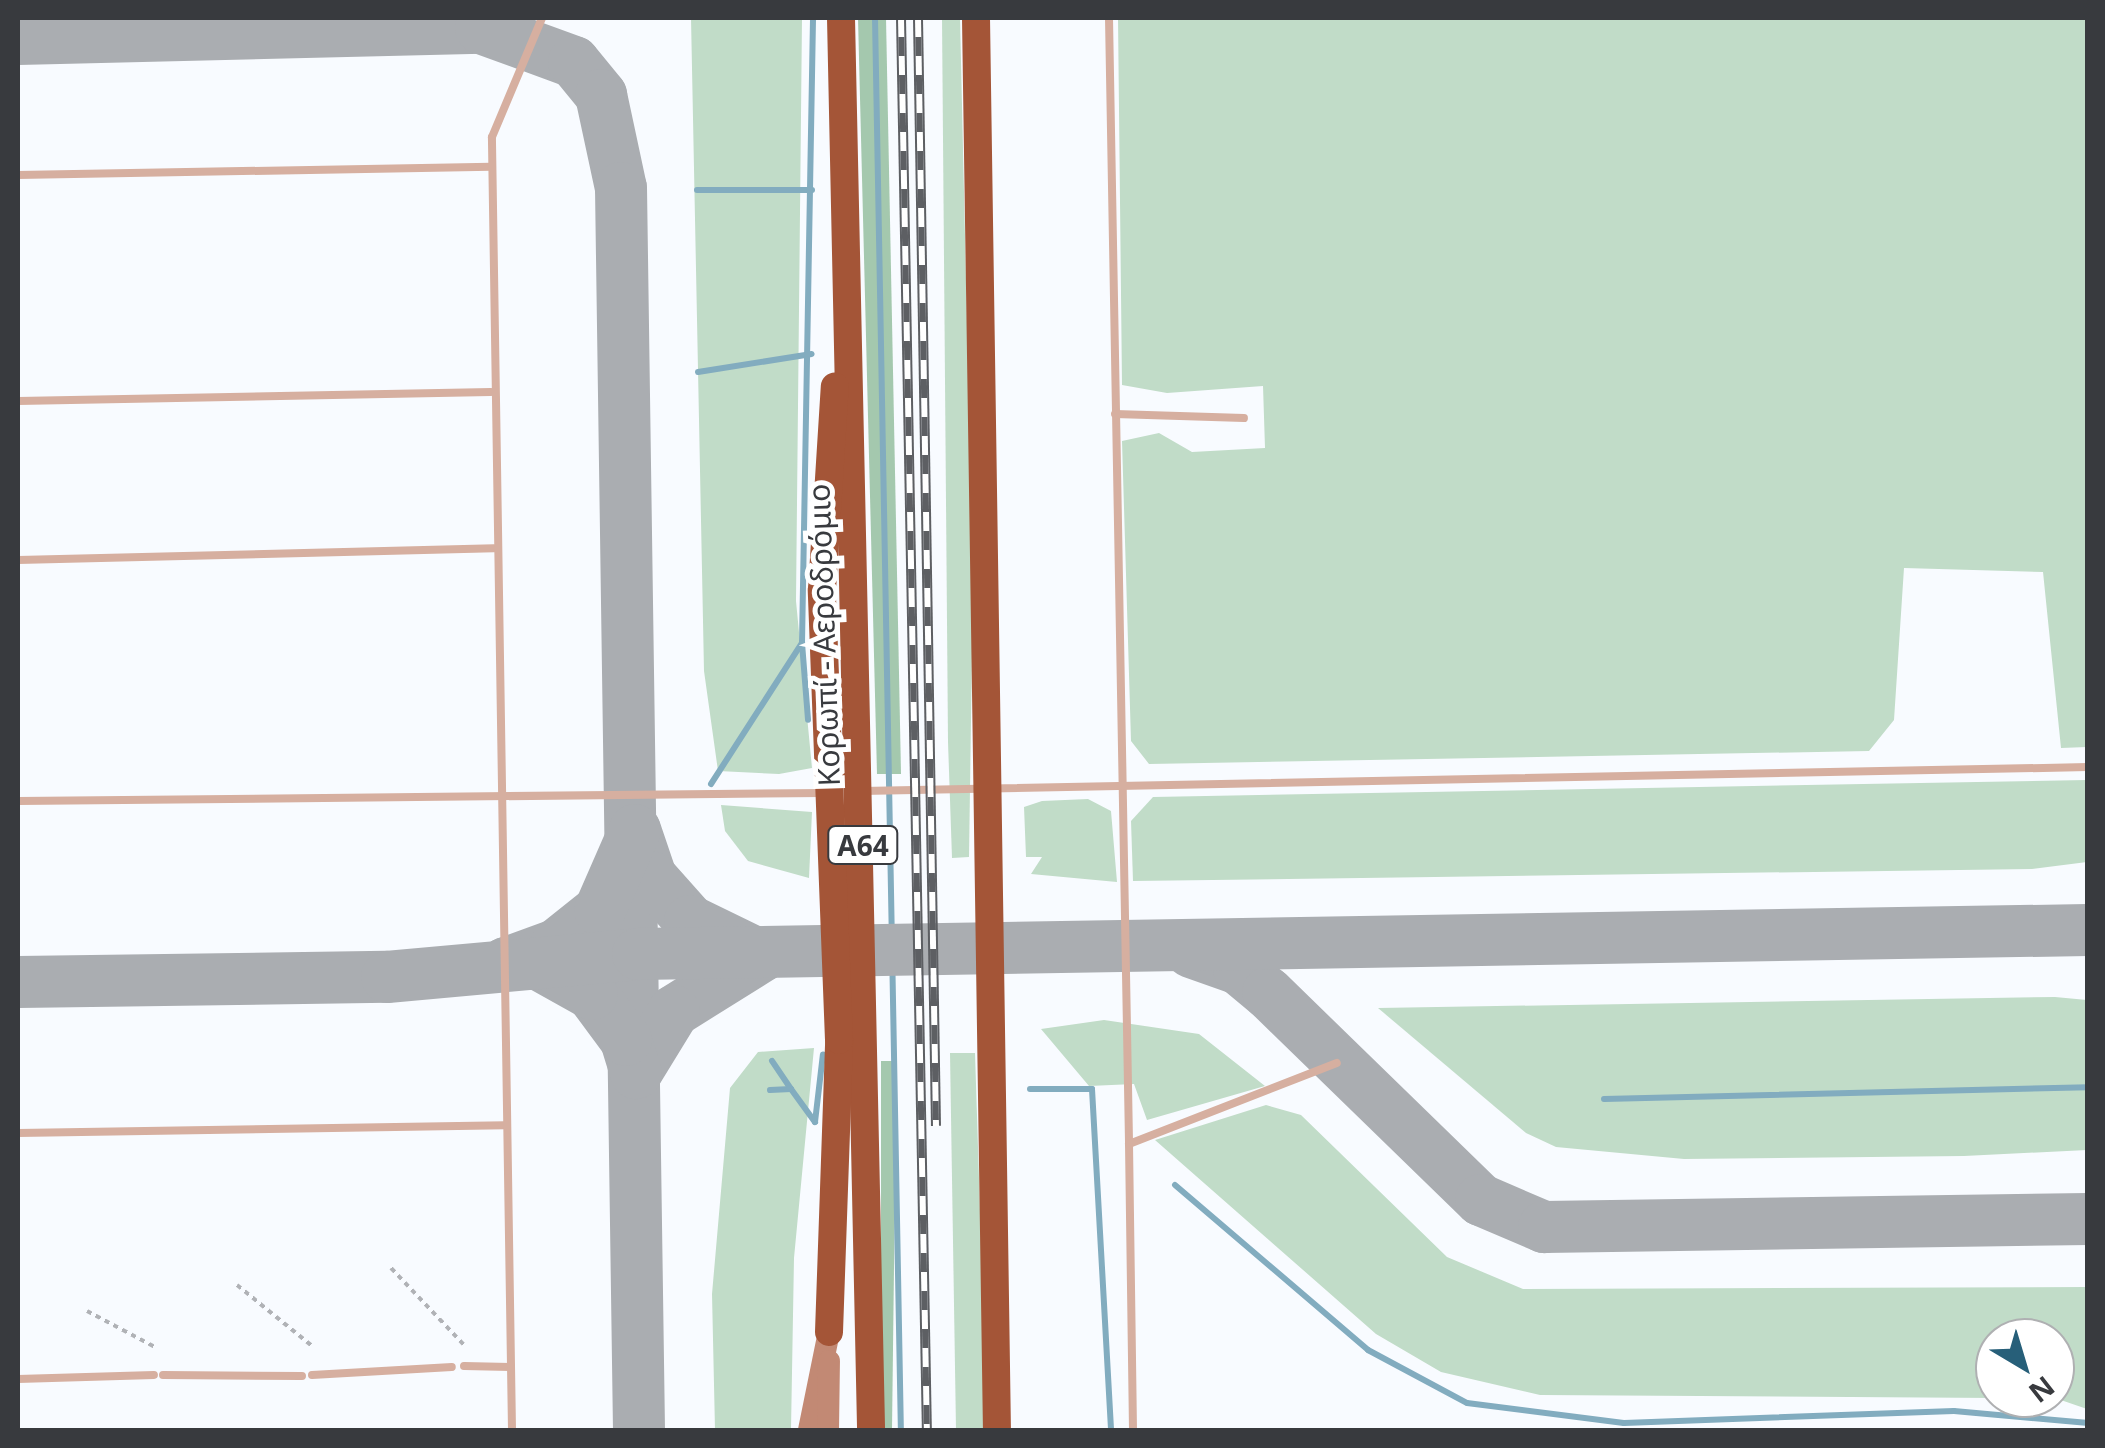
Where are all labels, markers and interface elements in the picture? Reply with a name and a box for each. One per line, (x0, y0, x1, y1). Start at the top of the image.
street label: Κορωπί - Αεροδρόμιο (801, 483, 847, 787)
road number: Α64 (826, 822, 900, 868)
north arrow (1975, 1318, 2075, 1418)
text: N (2022, 1368, 2063, 1412)

